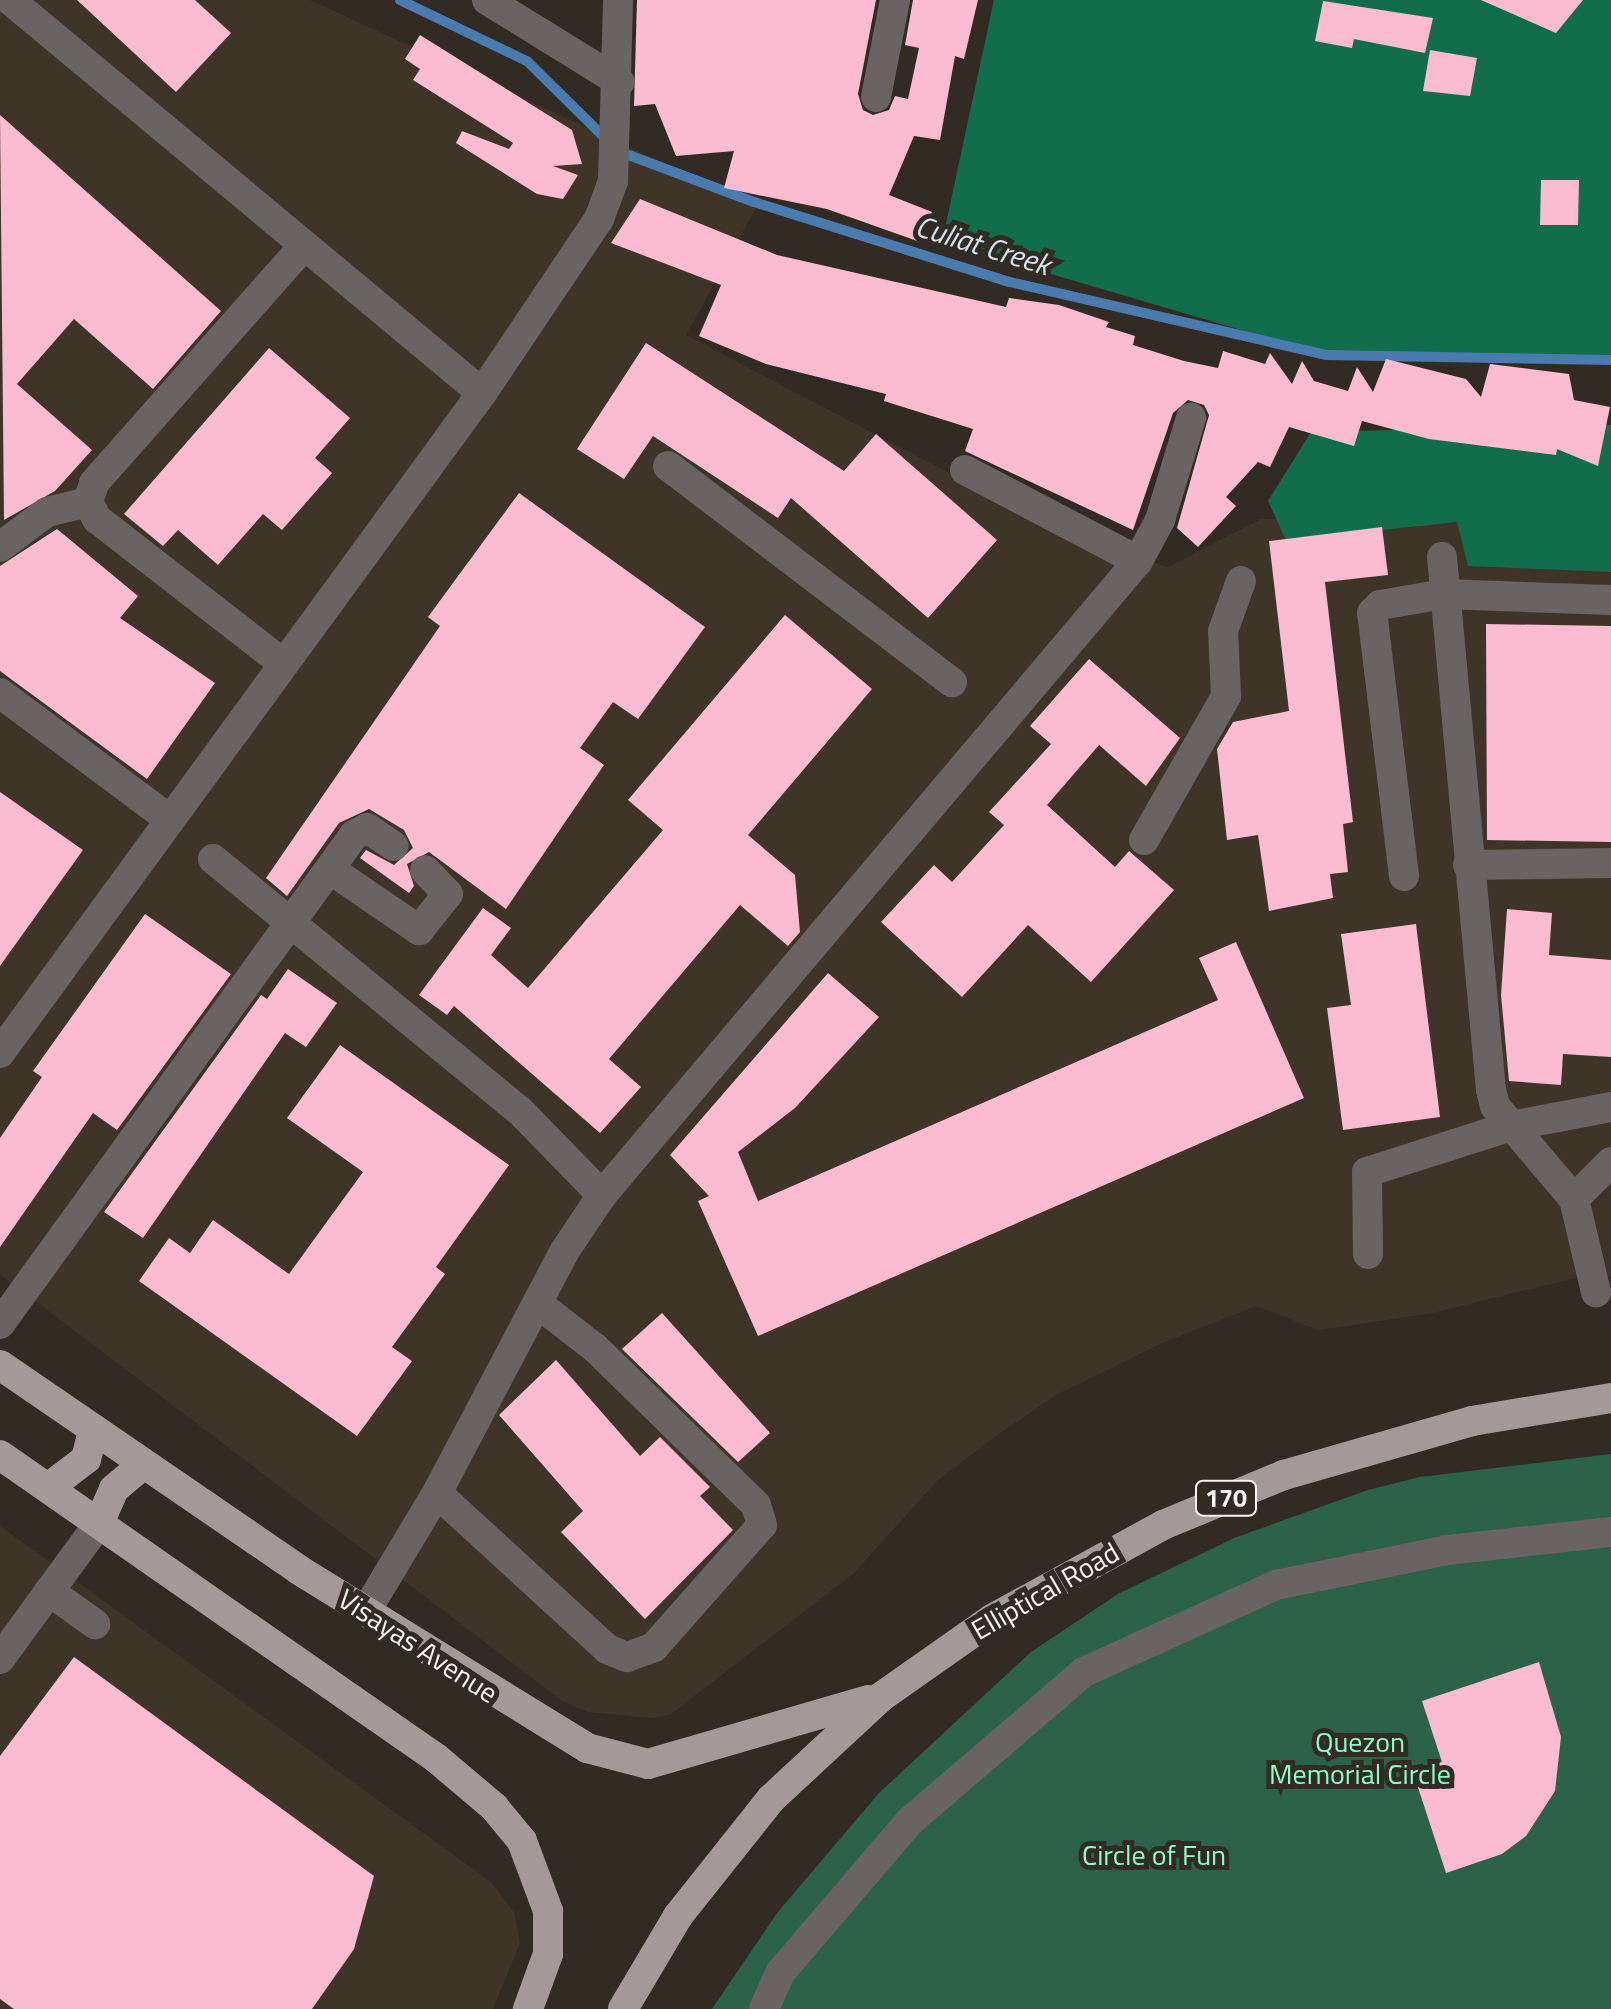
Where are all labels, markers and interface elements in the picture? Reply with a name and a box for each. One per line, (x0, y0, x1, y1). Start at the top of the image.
water label: Culiat Creek (911, 207, 1055, 283)
road number: 170 (1194, 1478, 1258, 1518)
street label: Elliptical Road (965, 1535, 1125, 1647)
street label: Visayas Avenue (332, 1582, 504, 1710)
park label: Quezon Memorial Circle (1269, 1725, 1451, 1791)
park label: Circle of Fun (1082, 1838, 1226, 1872)

